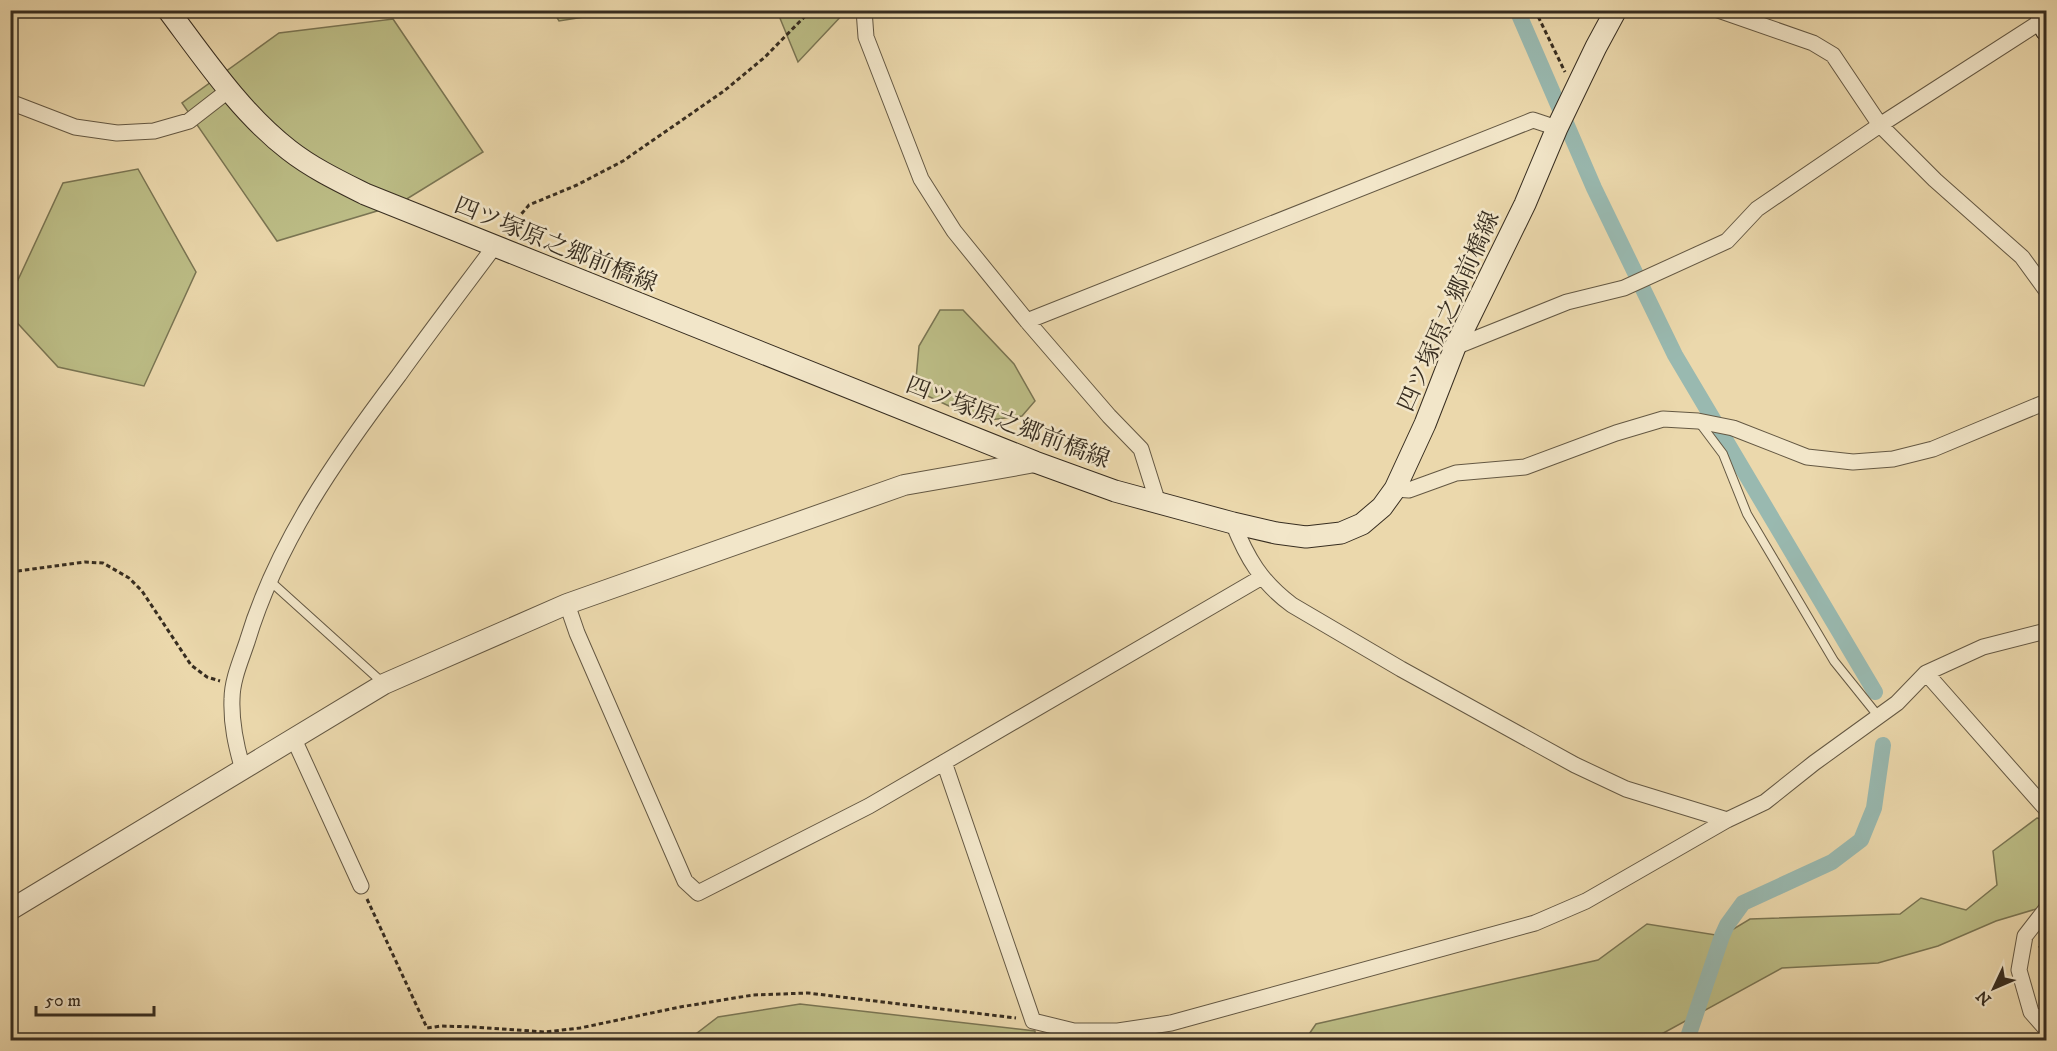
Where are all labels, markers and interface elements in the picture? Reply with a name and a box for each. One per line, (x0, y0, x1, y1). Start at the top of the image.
street label: 四ツ塚原之郷前橋線 (450, 191, 661, 299)
street label: 四ツ塚原之郷前橋線 (1391, 207, 1507, 416)
street label: 四ツ塚原之郷前橋線 (901, 370, 1114, 476)
north arrow (1964, 958, 2024, 1018)
scale bar (36, 979, 154, 1017)
text: N (1972, 986, 1996, 1009)
text: 50 m (45, 990, 81, 1012)

